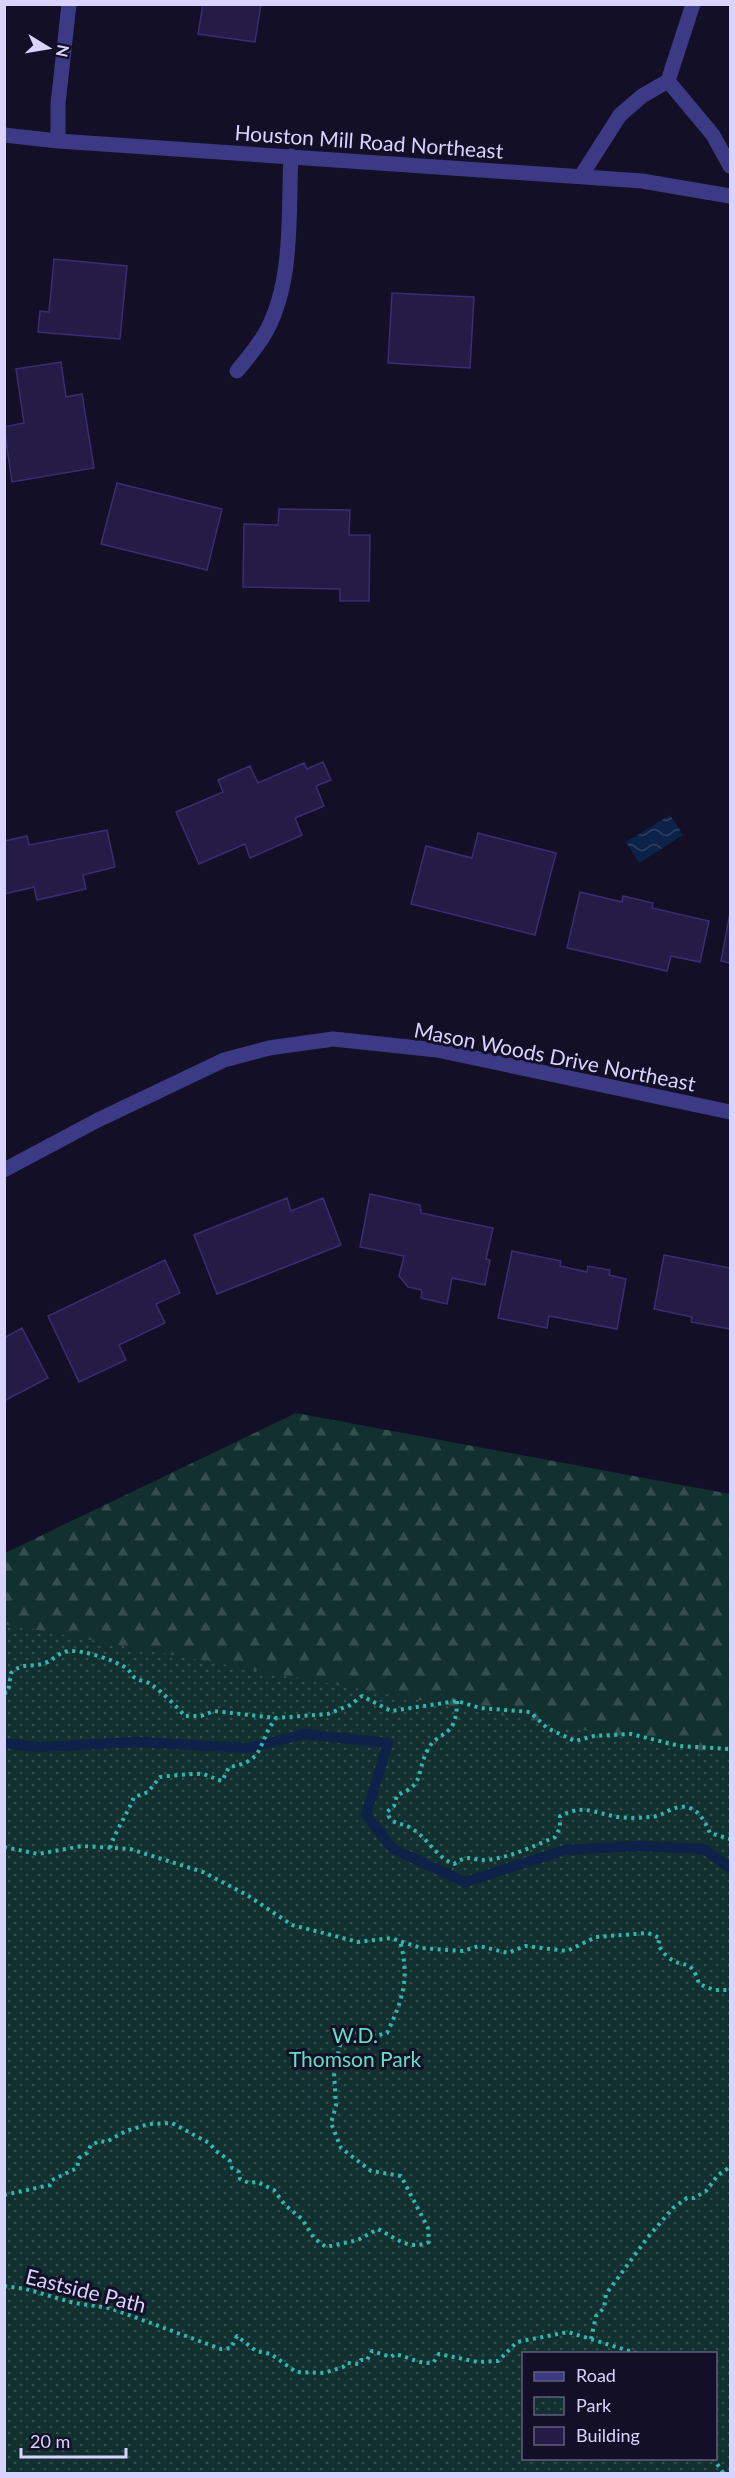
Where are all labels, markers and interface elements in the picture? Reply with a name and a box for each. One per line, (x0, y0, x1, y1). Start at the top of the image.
north arrow (18, 18, 78, 78)
text: N (53, 43, 74, 59)
street label: Houston Mill Road Northeast (234, 119, 505, 163)
street label: Mason Woods Drive Northeast (412, 1016, 698, 1096)
park label: W.D. Thomson Park (289, 2022, 421, 2071)
street label: Eastside Path (23, 2263, 149, 2317)
legend (522, 2352, 717, 2460)
text: Road (576, 2364, 616, 2386)
text: Park (576, 2394, 612, 2416)
scale bar (21, 2421, 126, 2459)
text: Building (576, 2424, 640, 2446)
text: 20 m (30, 2430, 70, 2452)

